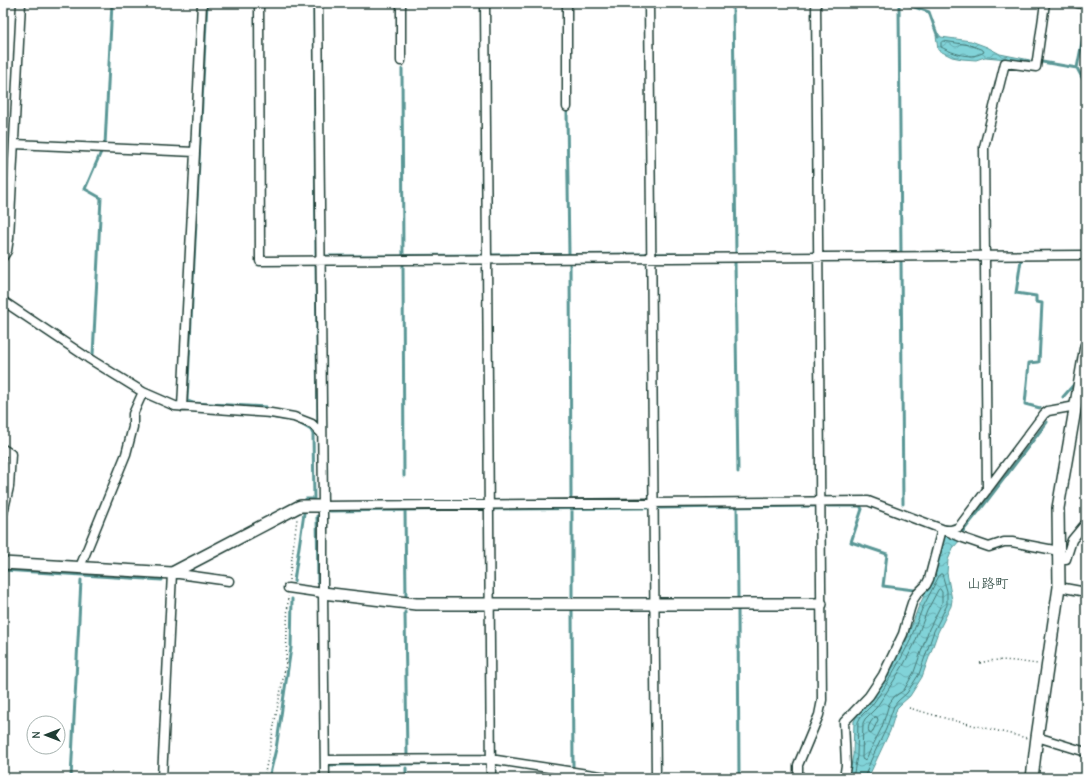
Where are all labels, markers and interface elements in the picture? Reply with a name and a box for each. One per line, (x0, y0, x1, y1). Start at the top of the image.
district label: 山路町 (967, 575, 1009, 592)
north arrow (26, 715, 66, 755)
text: N (30, 731, 43, 739)

